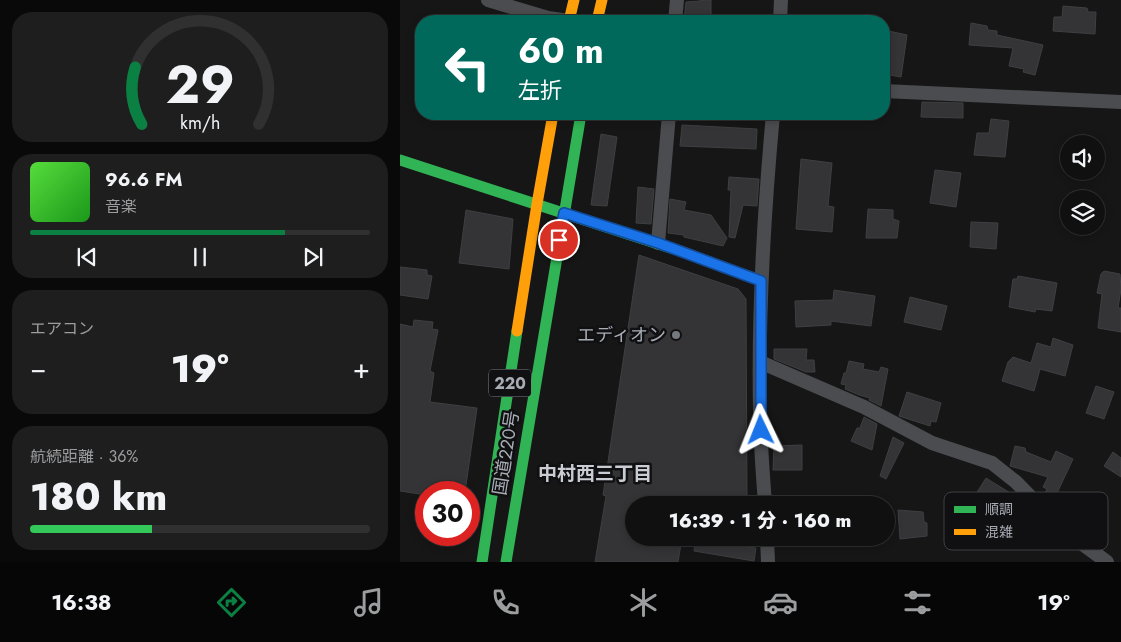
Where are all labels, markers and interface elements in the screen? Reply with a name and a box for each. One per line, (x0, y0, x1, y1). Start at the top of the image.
text: 60 m (518, 26, 604, 76)
icon: left (435, 35, 500, 100)
text: 29 (166, 47, 234, 123)
text: 左折 (518, 74, 562, 106)
text: km/h (180, 110, 220, 136)
map controls (1060, 135, 1105, 235)
button: sound (1060, 135, 1105, 180)
text: 96.6 FM (105, 166, 182, 193)
button: layers (1060, 190, 1105, 235)
text: 音楽 (105, 195, 137, 218)
pin (538, 219, 580, 261)
icon: arrive (545, 226, 573, 254)
icon: previous (73, 243, 101, 271)
icon: pause (186, 243, 214, 271)
icon: next (299, 243, 327, 271)
text: エアコン (30, 317, 94, 340)
place label: エディオン (577, 322, 666, 348)
marker: エディオン (670, 329, 682, 341)
text: 19° (171, 341, 229, 396)
text: − (30, 348, 47, 389)
text: + (353, 348, 370, 389)
road number: 220 (489, 369, 531, 396)
position arrow (734, 403, 786, 455)
street label: 国道220号 (486, 409, 526, 497)
text: 航続距離 · 36% (30, 445, 138, 468)
district label: 中村西三丁目 (538, 460, 652, 487)
text: 180 km (30, 469, 167, 524)
speed limit sign: 30 (415, 481, 480, 546)
legend (944, 492, 1108, 550)
text: 順調 (985, 499, 1013, 519)
text: 16:39 · 1 分 · 160 m (669, 507, 851, 534)
text: 混雑 (985, 522, 1013, 542)
icon: directions (214, 585, 249, 620)
icon: music (351, 585, 386, 620)
icon: phone (488, 585, 523, 620)
icon: climate (626, 585, 661, 620)
icon: car (763, 585, 798, 620)
icon: filters (900, 585, 935, 620)
text: 16:38 (51, 586, 112, 618)
text: 19° (1037, 586, 1070, 618)

